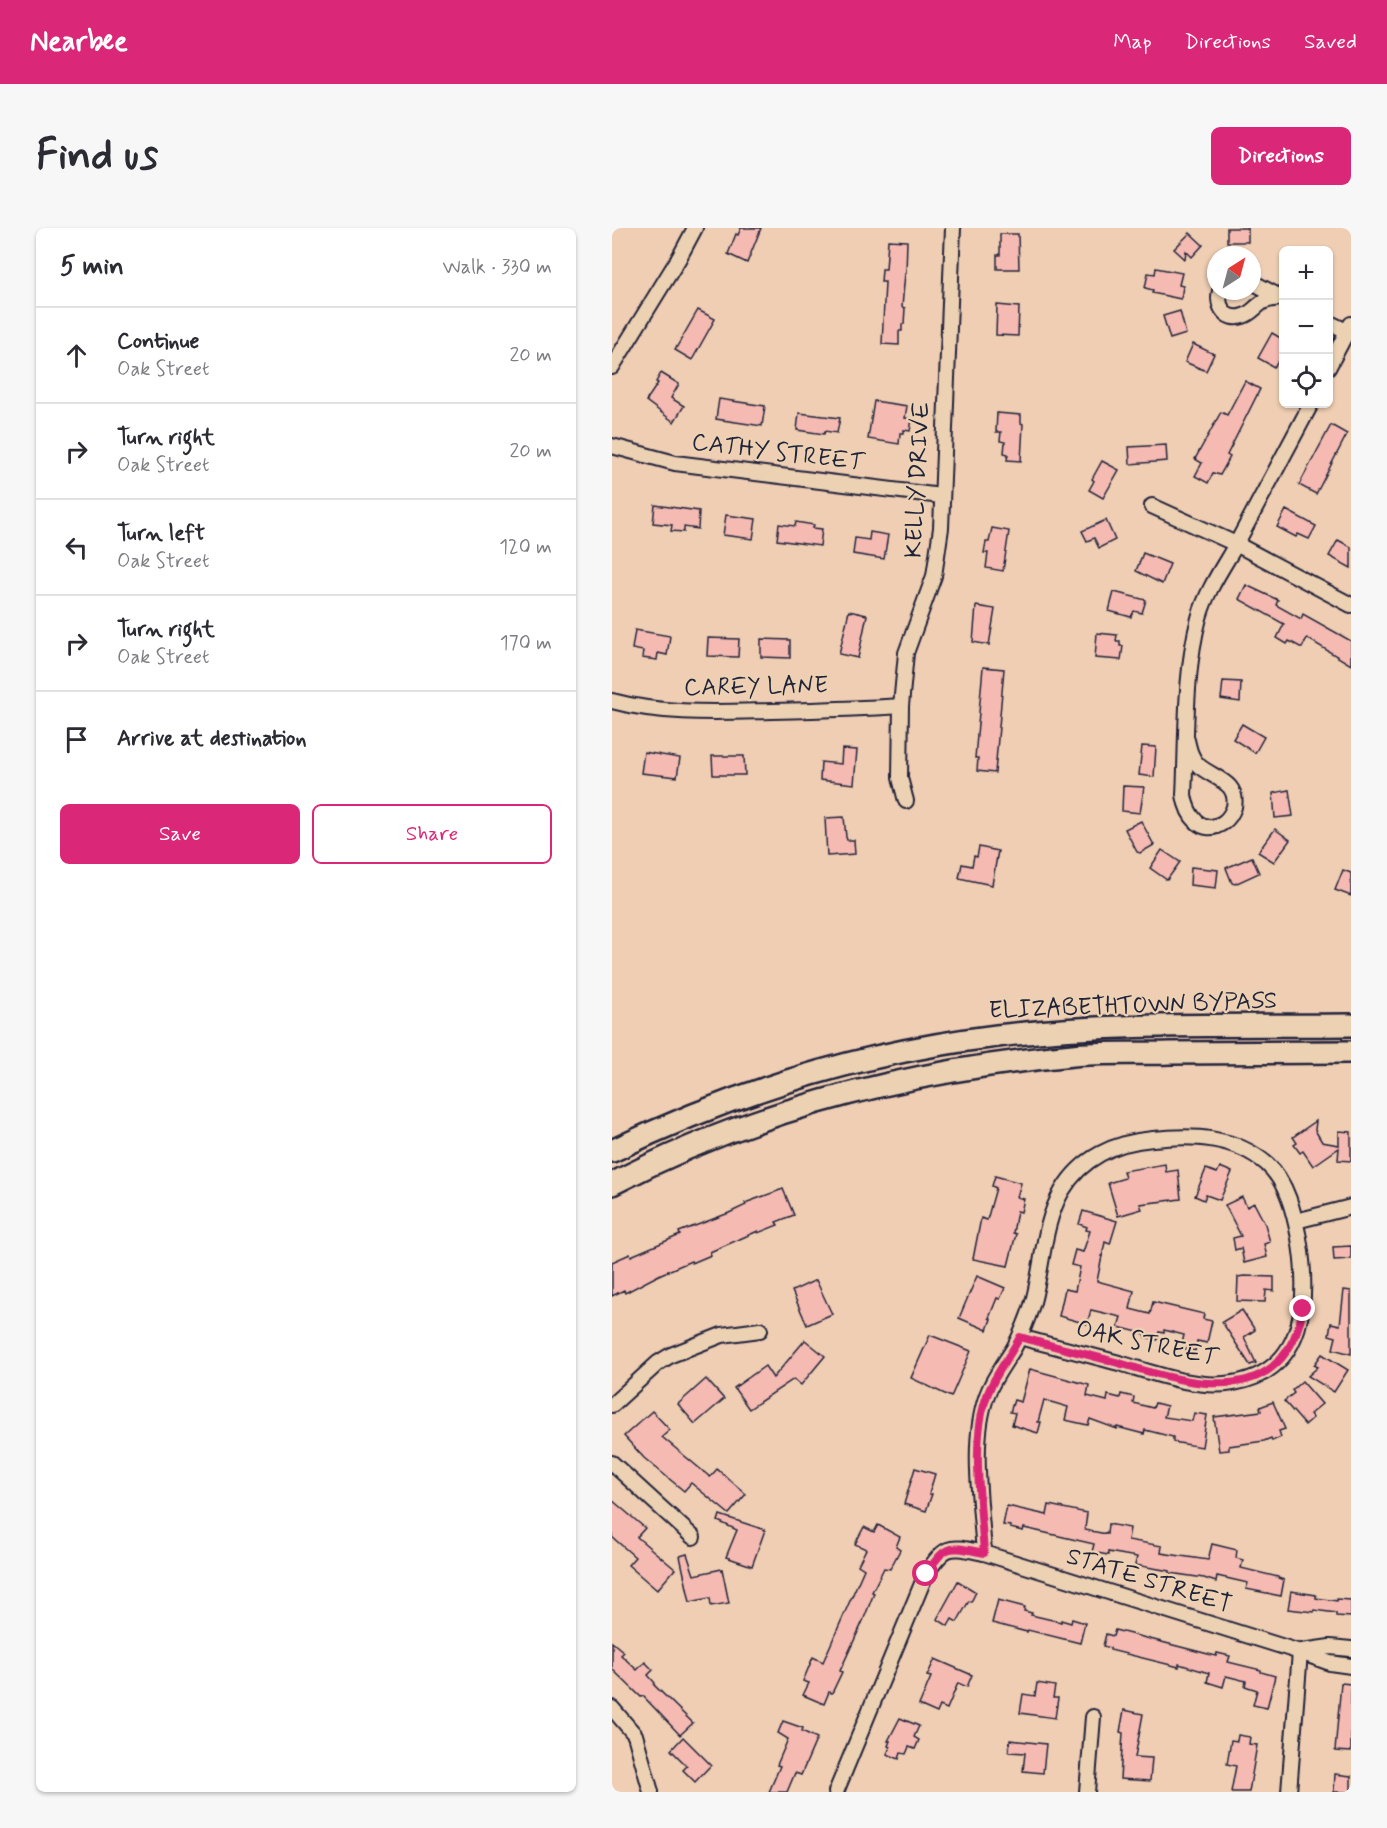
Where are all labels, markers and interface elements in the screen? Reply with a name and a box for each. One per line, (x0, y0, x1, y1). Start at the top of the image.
text: Nearbee (30, 24, 128, 61)
text: Map (1113, 28, 1152, 56)
text: Directions (1185, 28, 1271, 56)
text: Saved (1304, 28, 1357, 56)
button: Directions (1211, 127, 1351, 185)
text: Find us (36, 129, 158, 184)
north arrow (1207, 246, 1261, 300)
map controls (1279, 246, 1333, 408)
button: + (1279, 246, 1333, 300)
text: 5 min (60, 250, 124, 284)
text: Walk · 330 m (443, 254, 552, 281)
button: − (1279, 300, 1333, 354)
text: Continue (117, 328, 199, 356)
icon: ahead (60, 339, 93, 372)
text: 20 m (509, 342, 552, 369)
button: locate (1279, 354, 1333, 408)
text: Oak Street (117, 356, 210, 383)
street label: KELLY DRIVE (898, 401, 938, 559)
text: Turn right (117, 424, 215, 452)
street label: CATHY STREET (690, 427, 867, 479)
icon: right (60, 435, 93, 468)
text: 20 m (509, 438, 552, 465)
text: Oak Street (117, 452, 210, 479)
text: Turn left (117, 520, 205, 548)
icon: left (60, 531, 93, 564)
text: 120 m (499, 534, 552, 561)
text: Oak Street (117, 548, 210, 575)
text: Turn right (117, 616, 215, 644)
icon: right (60, 627, 93, 660)
text: 170 m (500, 630, 552, 657)
text: Oak Street (117, 644, 210, 671)
street label: CAREY LANE (684, 670, 828, 704)
icon: arrive (60, 723, 93, 756)
text: Arrive at destination (117, 725, 307, 753)
button: Save (60, 804, 300, 864)
button: Share (312, 804, 552, 864)
street label: ELIZABETHTOWN BYPASS (988, 985, 1278, 1027)
route end (1289, 1295, 1315, 1321)
street label: OAK STREET (1073, 1314, 1221, 1374)
street label: STATE STREET (1063, 1541, 1235, 1621)
route start (912, 1560, 938, 1586)

